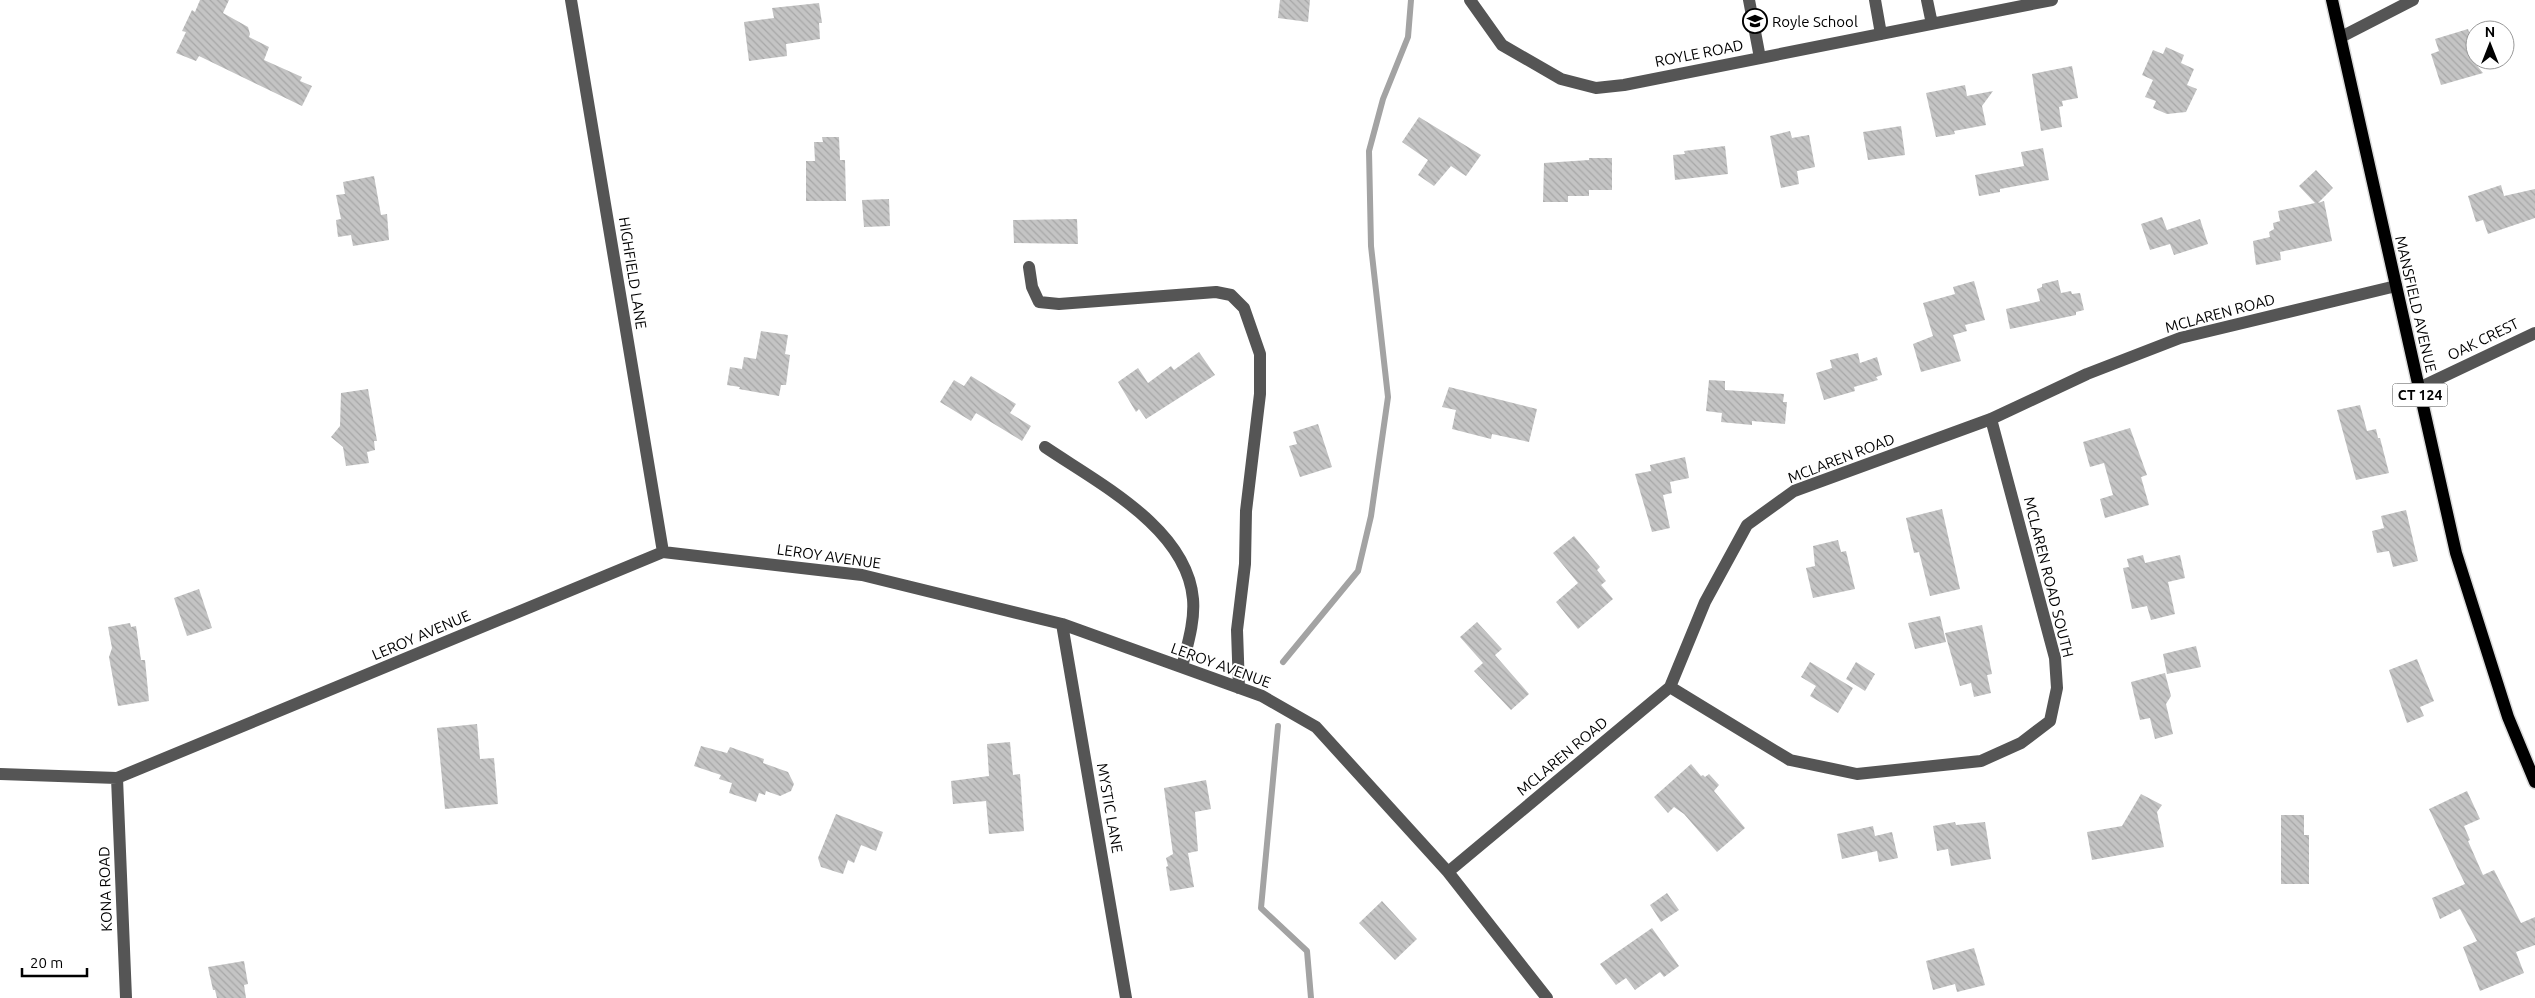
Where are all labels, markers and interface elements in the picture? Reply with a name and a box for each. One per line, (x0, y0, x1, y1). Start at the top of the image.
school or university icon: Royle School (1742, 8, 1768, 34)
place label: Royle School (1772, 13, 1858, 30)
north arrow (2465, 20, 2515, 70)
text: N (2485, 24, 2495, 40)
street label: ROYLE ROAD (1653, 36, 1745, 70)
street label: HIGHFIELD LANE (616, 216, 650, 330)
street label: MANSFIELD AVENUE (2392, 234, 2440, 374)
street label: MCLAREN ROAD (2163, 290, 2277, 336)
street label: OAK CREST (2445, 314, 2522, 364)
road number: CT 124 (2392, 384, 2448, 406)
street label: MCLAREN ROAD (1785, 430, 1897, 486)
street label: MCLAREN ROAD SOUTH (2021, 495, 2077, 659)
street label: LEROY AVENUE (776, 540, 882, 572)
street label: LEROY AVENUE (369, 607, 473, 663)
street label: LEROY AVENUE (1169, 639, 1273, 691)
street label: MCLAREN ROAD (1513, 713, 1611, 799)
street label: MYSTIC LANE (1094, 762, 1126, 854)
street label: KONA ROAD (95, 846, 115, 932)
scale bar (22, 946, 88, 978)
text: 20 m (30, 954, 63, 971)

